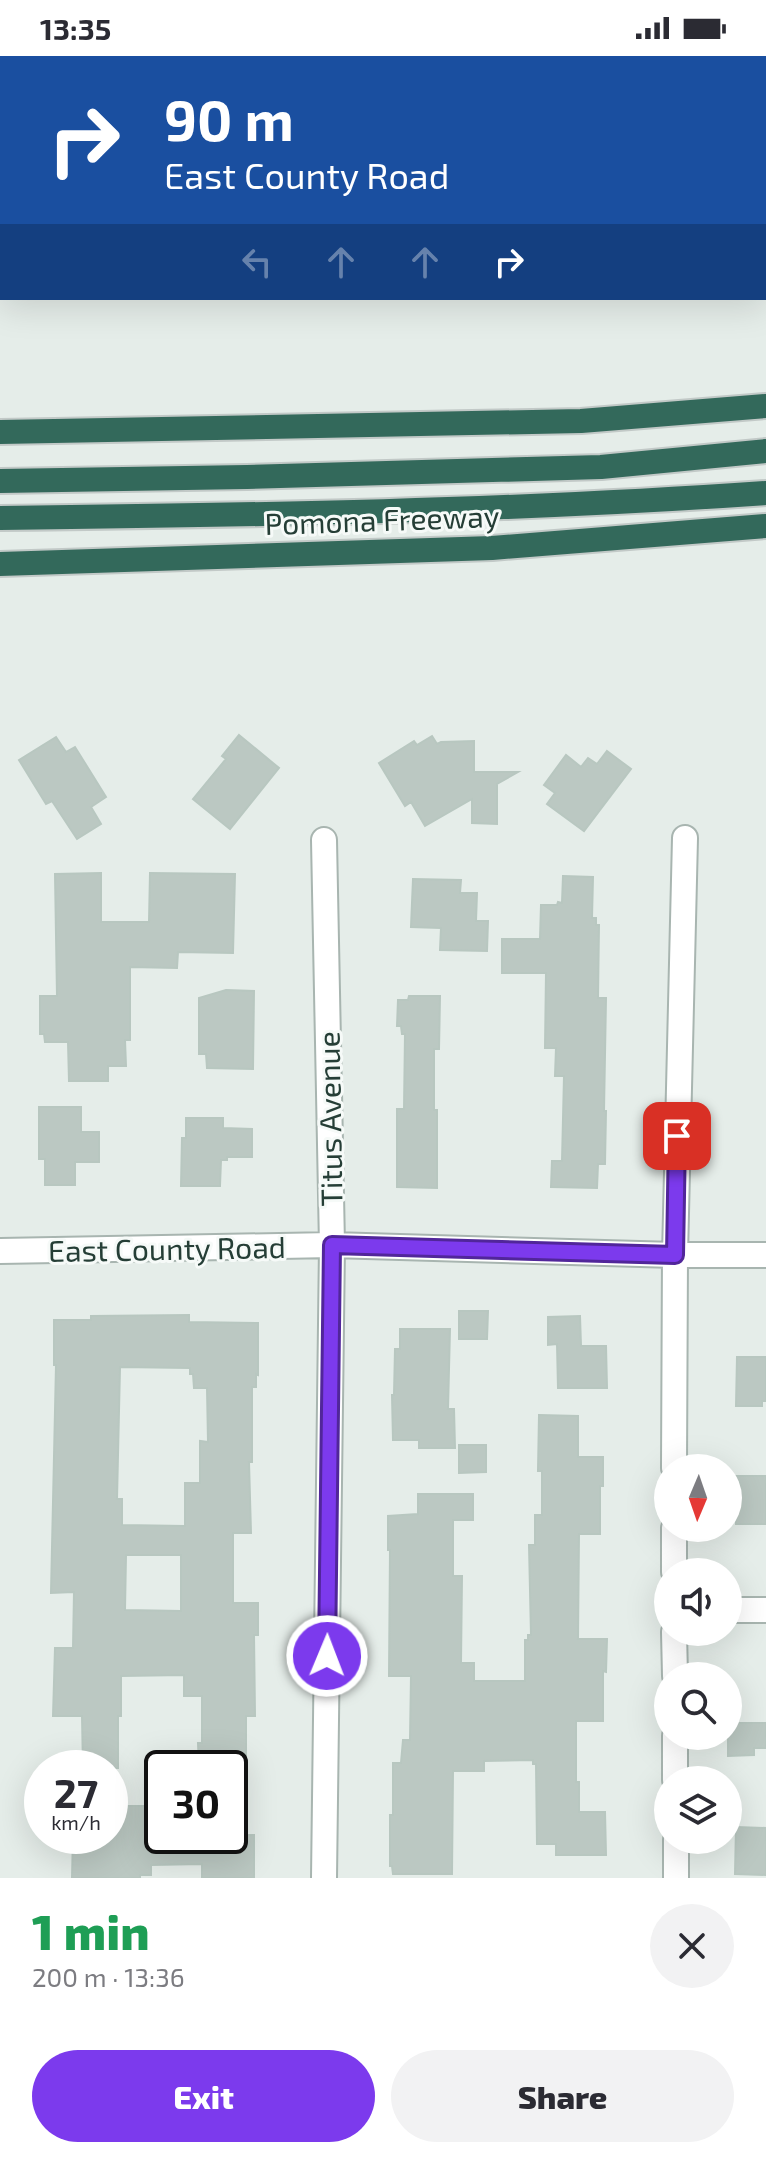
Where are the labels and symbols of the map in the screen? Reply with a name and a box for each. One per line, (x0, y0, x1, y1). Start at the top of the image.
street label: Pomona Freeway (264, 497, 500, 541)
street label: Titus Avenue (309, 1031, 349, 1207)
pin (643, 1102, 711, 1170)
street label: East County Road (48, 1228, 286, 1268)
north arrow (654, 1454, 742, 1542)
position arrow (285, 1614, 369, 1698)
speed limit sign: 30 (144, 1750, 248, 1854)

